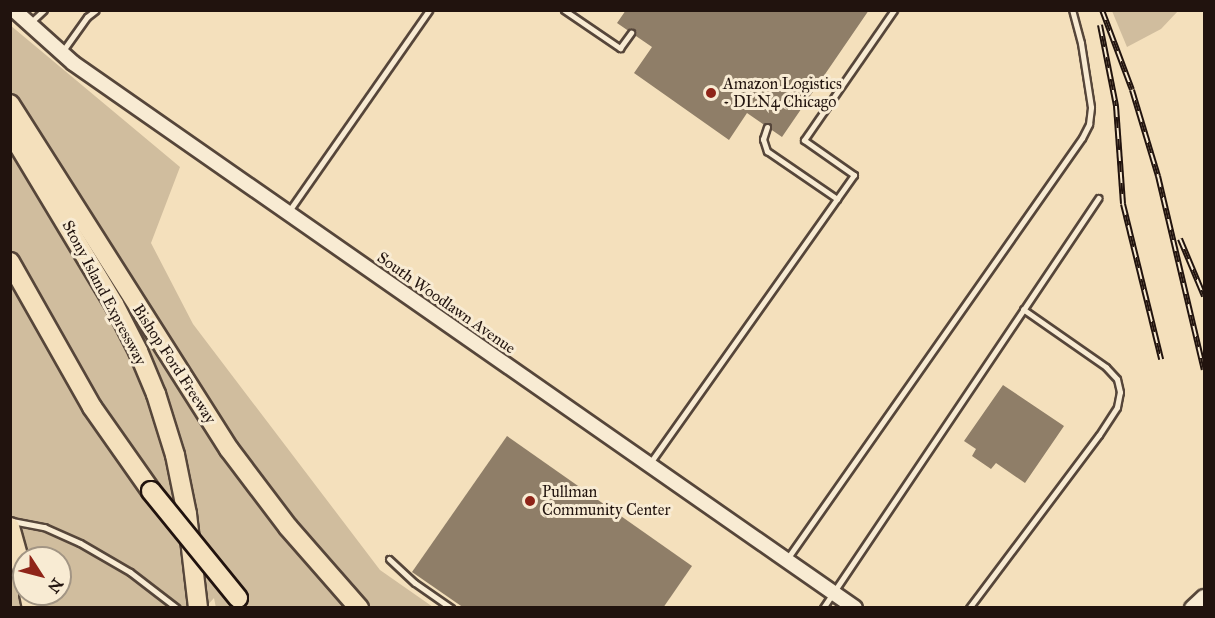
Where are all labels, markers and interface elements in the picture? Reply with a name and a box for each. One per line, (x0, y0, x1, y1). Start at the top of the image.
place label: Amazon Logistics - DLN4 Chicago (723, 74, 842, 112)
marker: Amazon Logistics - DLN4 Chicago (704, 86, 718, 100)
street label: Stony Island Expressway (58, 217, 150, 369)
street label: South Woodlawn Avenue (373, 248, 519, 358)
street label: Bishop Ford Freeway (128, 301, 220, 427)
place label: Pullman Community Center (542, 482, 670, 520)
marker: Pullman Community Center (523, 494, 537, 508)
north arrow (12, 546, 72, 606)
text: N (44, 575, 67, 597)

